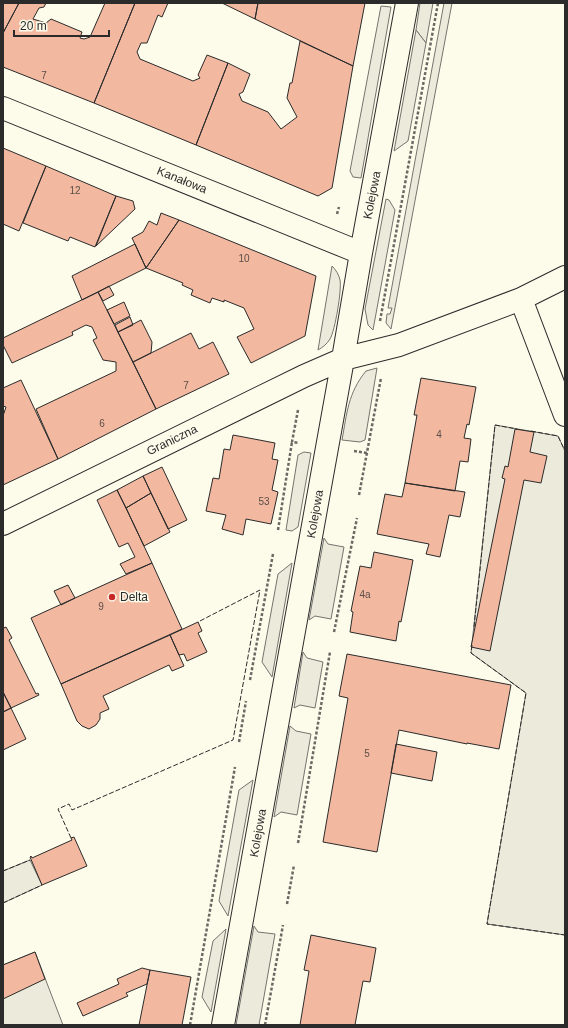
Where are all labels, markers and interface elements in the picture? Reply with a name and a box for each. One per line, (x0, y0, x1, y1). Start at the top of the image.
scale bar (14, 12, 109, 38)
text: 20 m (20, 19, 47, 33)
house number: 7 (41, 70, 47, 81)
street label: Kanałowa (155, 164, 209, 196)
street label: Kolejowa (360, 169, 384, 220)
house number: 12 (69, 185, 81, 196)
house number: 10 (238, 253, 250, 264)
house number: 7 (183, 380, 189, 391)
house number: 6 (99, 418, 105, 429)
street label: Graniczna (144, 422, 200, 458)
house number: 4 (436, 429, 442, 440)
street label: Kolejowa (304, 488, 326, 539)
house number: 53 (258, 496, 270, 507)
house number: 4a (359, 589, 371, 600)
place label: Delta (120, 590, 148, 604)
marker: Delta (107, 592, 117, 602)
house number: 9 (98, 601, 104, 612)
house number: 5 (364, 748, 370, 759)
street label: Kolejowa (247, 807, 269, 858)

